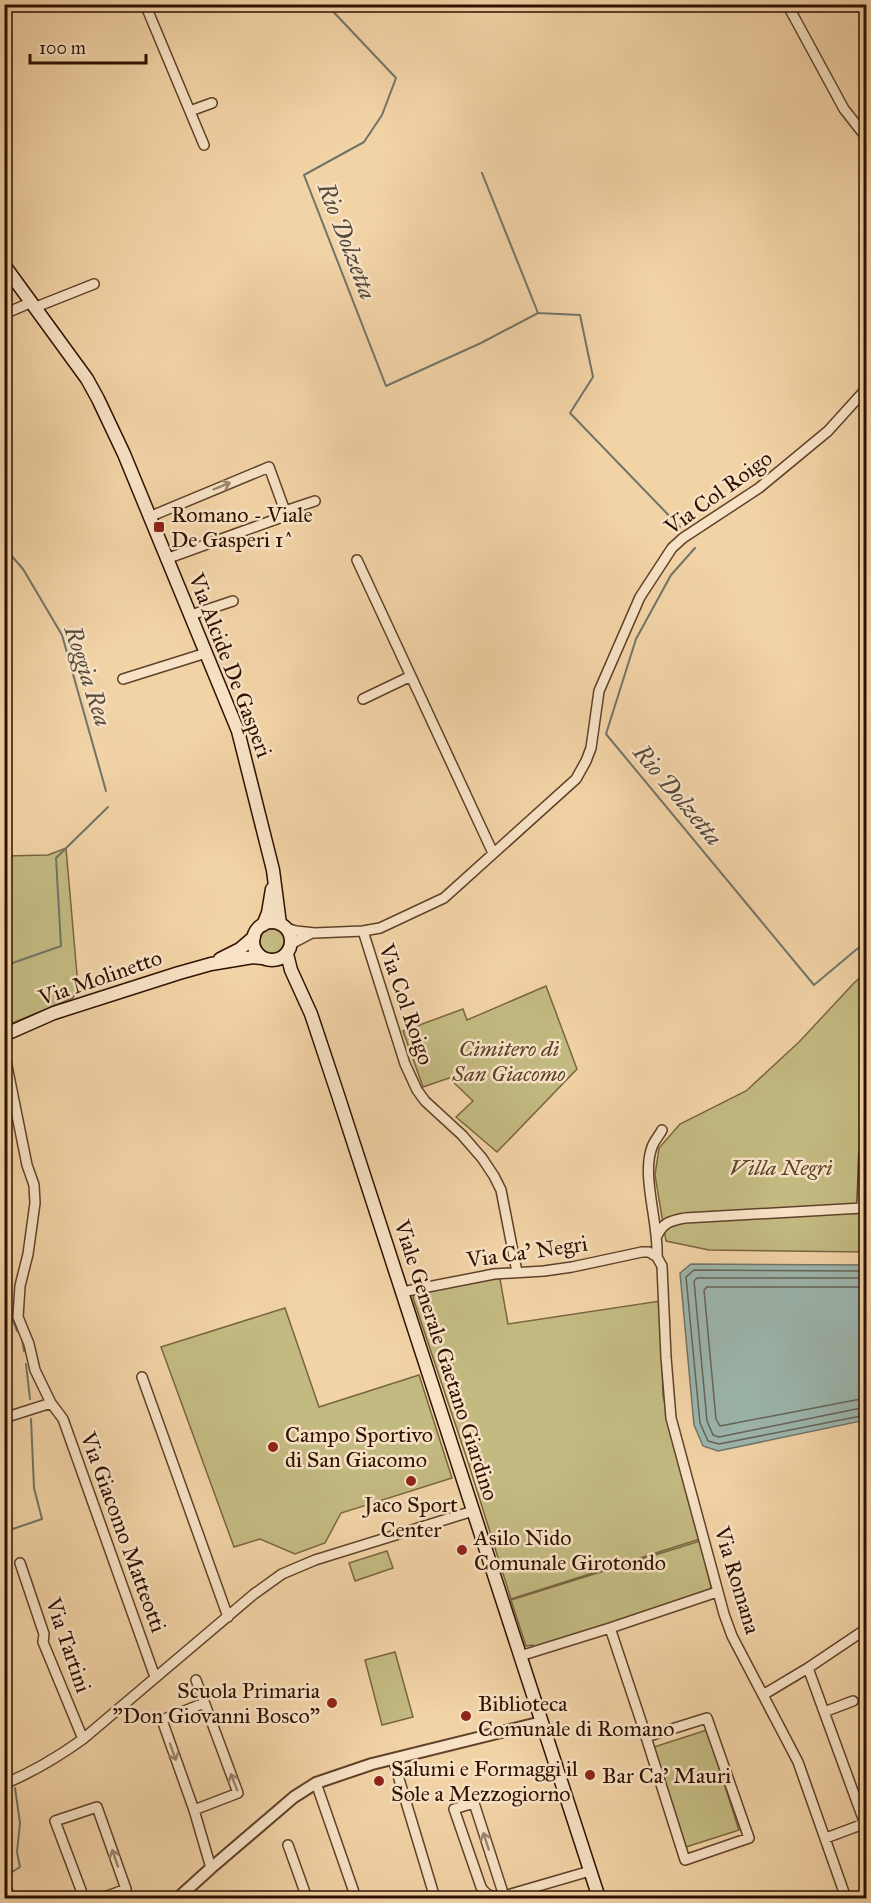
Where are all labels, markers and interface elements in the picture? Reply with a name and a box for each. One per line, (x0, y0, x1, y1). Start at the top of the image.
scale bar (30, 27, 146, 65)
text: 100 m (39, 37, 86, 59)
water label: Rio Dolzetta (311, 177, 383, 304)
street label: Via Col Roigo (658, 444, 777, 541)
one-way arrow (212, 480, 231, 491)
place label: Romano - Viale De Gasperi 1^ (171, 501, 313, 553)
marker: Romano - Viale De Gasperi 1^ (152, 520, 166, 534)
street label: Via Alcide De Gasperi (183, 568, 278, 761)
water label: Roggia Rea (57, 621, 118, 730)
water label: Rio Dolzetta (626, 738, 729, 852)
street label: Via Col Roigo (373, 939, 440, 1068)
street label: Via Molinetto (34, 944, 165, 1012)
park label: Cimitero di San Giacomo (451, 1035, 566, 1087)
park label: Villa Negri (730, 1154, 833, 1181)
street label: Viale Generale Gaetano Giardino (388, 1216, 505, 1504)
street label: Via Ca' Negri (464, 1230, 589, 1273)
place label: Campo Sportivo di San Giacomo (285, 1421, 433, 1473)
street label: Via Giacomo Matteotti (74, 1427, 172, 1636)
marker: Campo Sportivo di San Giacomo (266, 1440, 280, 1454)
marker: Jaco Sport Center (404, 1474, 418, 1488)
place label: Jaco Sport Center (362, 1491, 458, 1543)
street label: Via Romana (708, 1522, 767, 1638)
place label: Asilo Nido Comunale Girotondo (473, 1524, 666, 1576)
marker: Asilo Nido Comunale Girotondo (455, 1543, 469, 1557)
street label: Via Tartini (39, 1593, 97, 1696)
place label: Scuola Primaria "Don Giovanni Bosco" (112, 1677, 321, 1729)
place label: Biblioteca Comunale di Romano (478, 1690, 674, 1742)
marker: Scuola Primaria "Don Giovanni Bosco" (325, 1696, 339, 1710)
marker: Biblioteca Comunale di Romano (459, 1709, 473, 1723)
one-way arrow (169, 1742, 180, 1761)
place label: Salumi e Formaggi il Sole a Mezzogiorno (391, 1755, 578, 1807)
place label: Bar Ca' Mauri (602, 1762, 731, 1789)
marker: Bar Ca' Mauri (583, 1768, 597, 1782)
one-way arrow (227, 1774, 238, 1792)
marker: Salumi e Formaggi il Sole a Mezzogiorno (372, 1774, 386, 1788)
one-way arrow (480, 1832, 491, 1851)
one-way arrow (109, 1849, 120, 1868)

